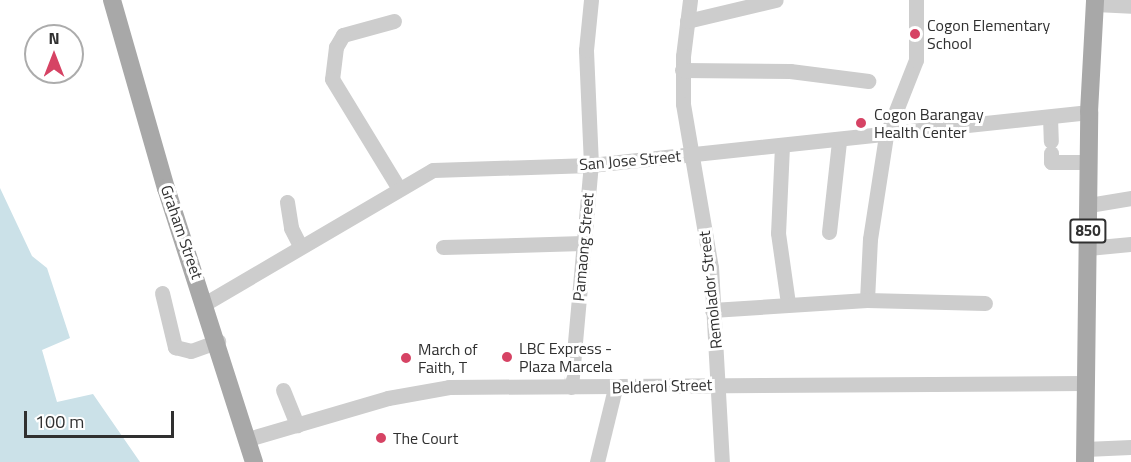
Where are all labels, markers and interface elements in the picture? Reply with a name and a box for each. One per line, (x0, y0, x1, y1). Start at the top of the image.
place label: Cogon Elementary School (927, 15, 1050, 53)
north arrow (24, 24, 84, 84)
text: N (48, 26, 60, 50)
marker: Cogon Elementary School (908, 27, 922, 41)
place label: Cogon Barangay Health Center (874, 104, 984, 142)
marker: Cogon Barangay Health Center (852, 114, 870, 132)
street label: San Jose Street (578, 146, 682, 174)
street label: Graham Street (157, 182, 207, 282)
street label: Pamaong Street (569, 192, 597, 302)
road number: 850 (1068, 219, 1108, 243)
street label: Remolador Street (694, 230, 726, 350)
place label: LBC Express - Plaza Marcela (519, 338, 613, 376)
place label: March of Faith, T (418, 339, 478, 377)
marker: LBC Express - Plaza Marcela (500, 350, 514, 364)
marker: March of Faith, T (399, 351, 413, 365)
street label: Belderol Street (611, 375, 713, 397)
scale bar (27, 399, 177, 437)
text: 100 m (35, 408, 84, 435)
place label: The Court (393, 428, 458, 448)
marker: The Court (374, 431, 388, 445)

